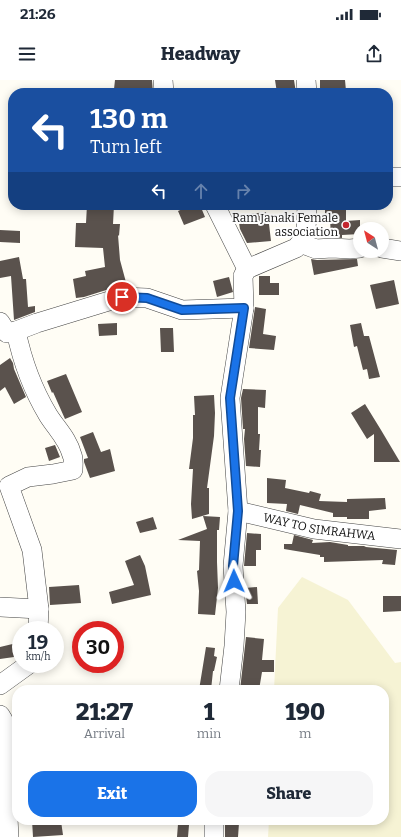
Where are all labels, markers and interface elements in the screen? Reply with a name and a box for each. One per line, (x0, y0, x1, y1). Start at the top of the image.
text: 21:26 (20, 5, 56, 23)
icon: menu (16, 43, 38, 65)
text: Headway (161, 43, 240, 65)
icon: share (363, 43, 385, 65)
text: 130 m (90, 102, 168, 135)
icon: left (24, 104, 76, 156)
text: Turn left (90, 136, 162, 158)
icon: left (148, 180, 170, 202)
icon: ahead (190, 180, 212, 202)
icon: right (232, 180, 254, 202)
place label: Ram Janaki Female association (232, 211, 338, 239)
marker: Ram Janaki Female association (341, 220, 351, 230)
north arrow (353, 222, 389, 258)
map controls (353, 222, 389, 258)
pin (105, 280, 139, 314)
icon: arrive (111, 286, 133, 308)
street label: WAY TO SIMRAHWA (262, 510, 377, 543)
position arrow (213, 560, 255, 602)
speed limit sign: 30 (72, 621, 124, 673)
text: 19 (28, 630, 48, 654)
text: km/h (26, 651, 50, 663)
text: 21:27 (76, 698, 133, 726)
text: 1 (204, 698, 214, 726)
text: 190 (285, 698, 325, 726)
text: Arrival (84, 726, 125, 741)
text: min (197, 726, 221, 741)
text: m (299, 726, 311, 741)
button: Exit (28, 771, 197, 817)
button: Share (205, 771, 373, 817)

